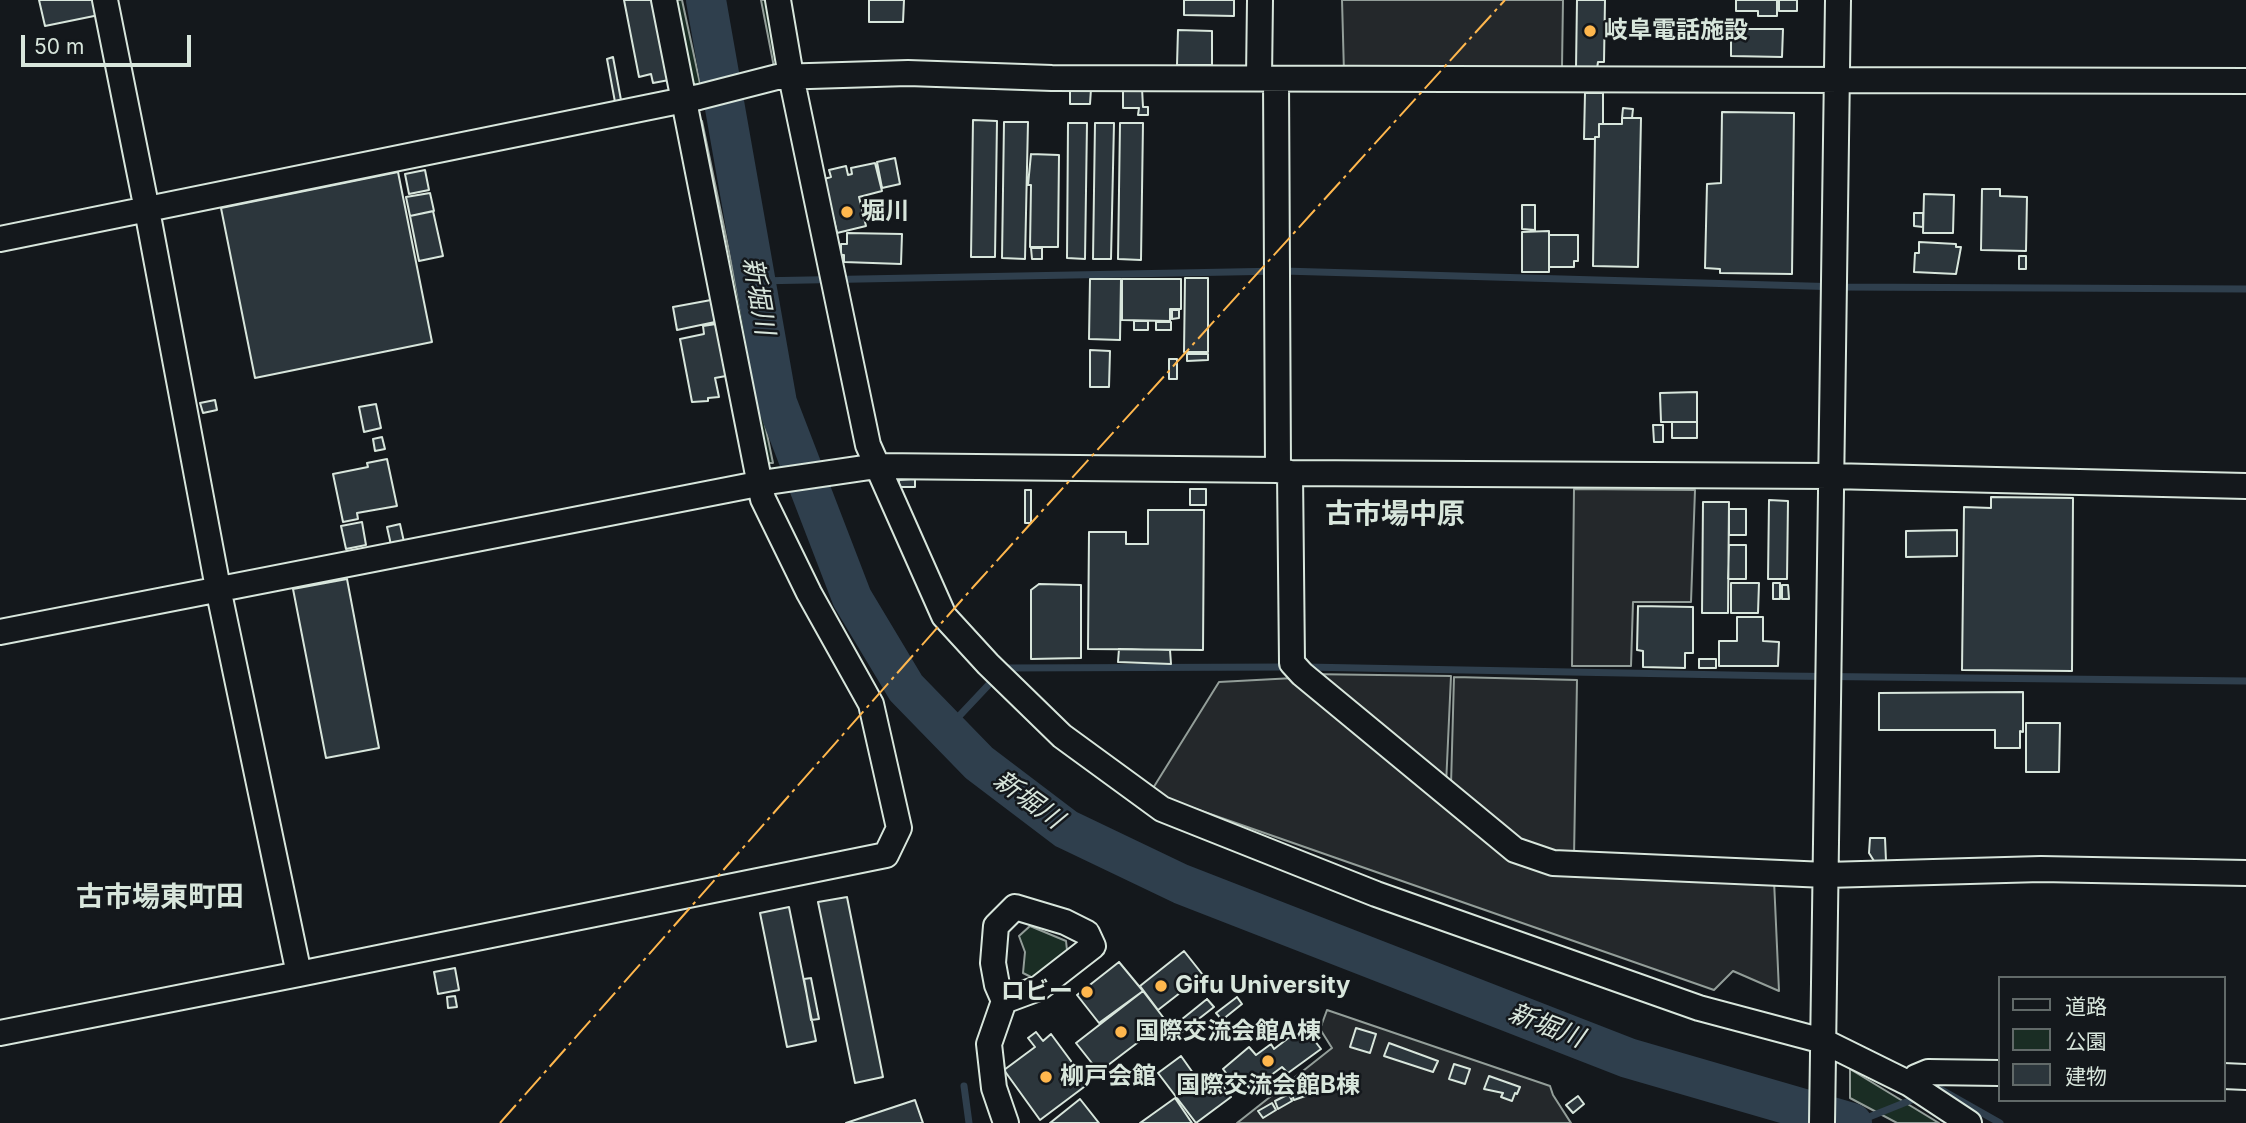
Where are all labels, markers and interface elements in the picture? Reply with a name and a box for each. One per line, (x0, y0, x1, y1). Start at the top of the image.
place label: 岐阜電話施設 (1604, 17, 1748, 45)
scale bar (24, 21, 194, 65)
marker: 岐阜電話施設 (1582, 23, 1598, 39)
text: 50 m (34, 34, 84, 59)
place label: 堀川 (861, 198, 909, 226)
marker: 堀川 (839, 204, 855, 220)
water label: 新堀川 (736, 255, 780, 337)
district label: 古市場中原 (1325, 498, 1465, 532)
water label: 新堀川 (987, 764, 1069, 836)
district label: 古市場東町田 (76, 881, 244, 915)
place label: Gifu University (1175, 972, 1350, 1000)
legend (1997, 976, 2225, 1102)
place label: ロビー (1001, 978, 1073, 1006)
marker: Gifu University (1153, 978, 1169, 994)
marker: ロビー (1079, 984, 1095, 1000)
text: 道路 (2065, 994, 2107, 1019)
water label: 新堀川 (1504, 997, 1588, 1055)
place label: 国際交流会館A棟 (1135, 1018, 1321, 1046)
marker: 国際交流会館A棟 (1113, 1024, 1129, 1040)
text: 公園 (2065, 1029, 2107, 1054)
marker: 国際交流会館B棟 (1260, 1053, 1276, 1069)
place label: 柳戸会館 (1060, 1063, 1156, 1091)
text: 建物 (2065, 1064, 2107, 1089)
marker: 柳戸会館 (1038, 1069, 1054, 1085)
place label: 国際交流会館B棟 (1176, 1072, 1360, 1100)

